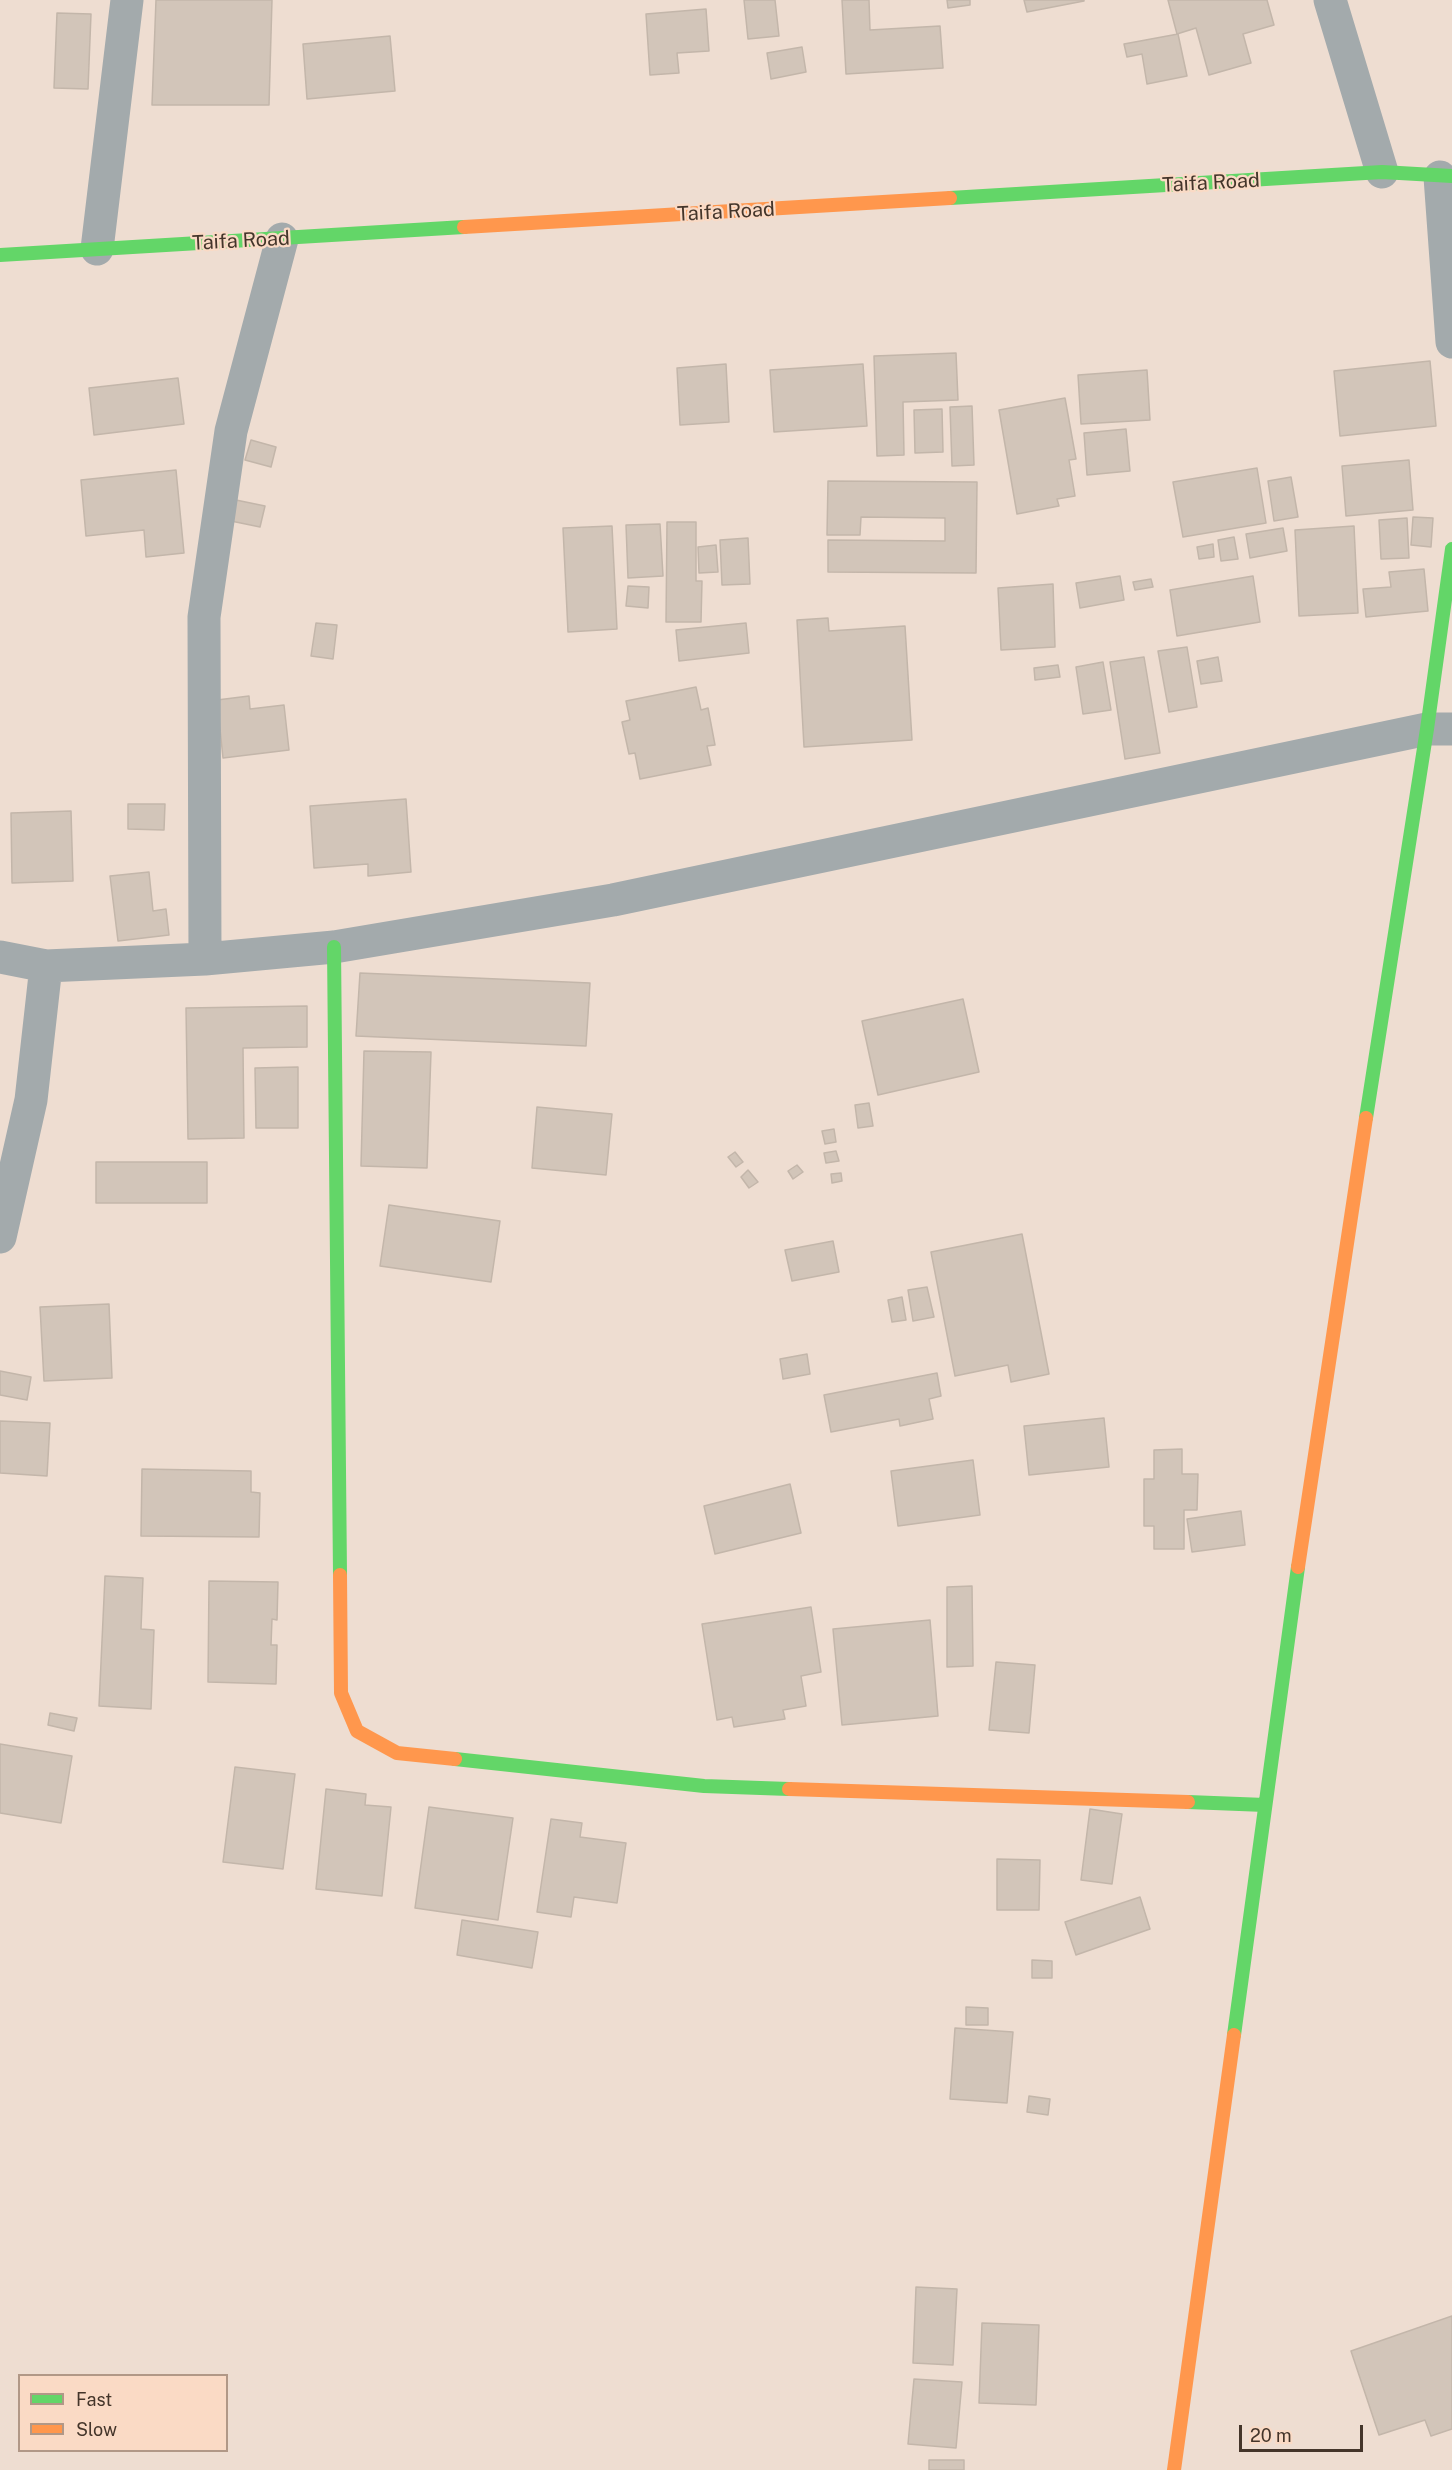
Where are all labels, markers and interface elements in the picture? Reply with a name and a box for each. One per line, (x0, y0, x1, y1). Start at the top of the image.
street label: Taifa Road (1161, 168, 1261, 198)
street label: Taifa Road (676, 197, 776, 227)
street label: Taifa Road (191, 226, 291, 256)
legend (18, 2374, 228, 2452)
text: Fast (76, 2389, 112, 2410)
scale bar (1242, 2413, 1366, 2451)
text: Slow (76, 2419, 117, 2440)
text: 20 m (1250, 2425, 1292, 2446)

